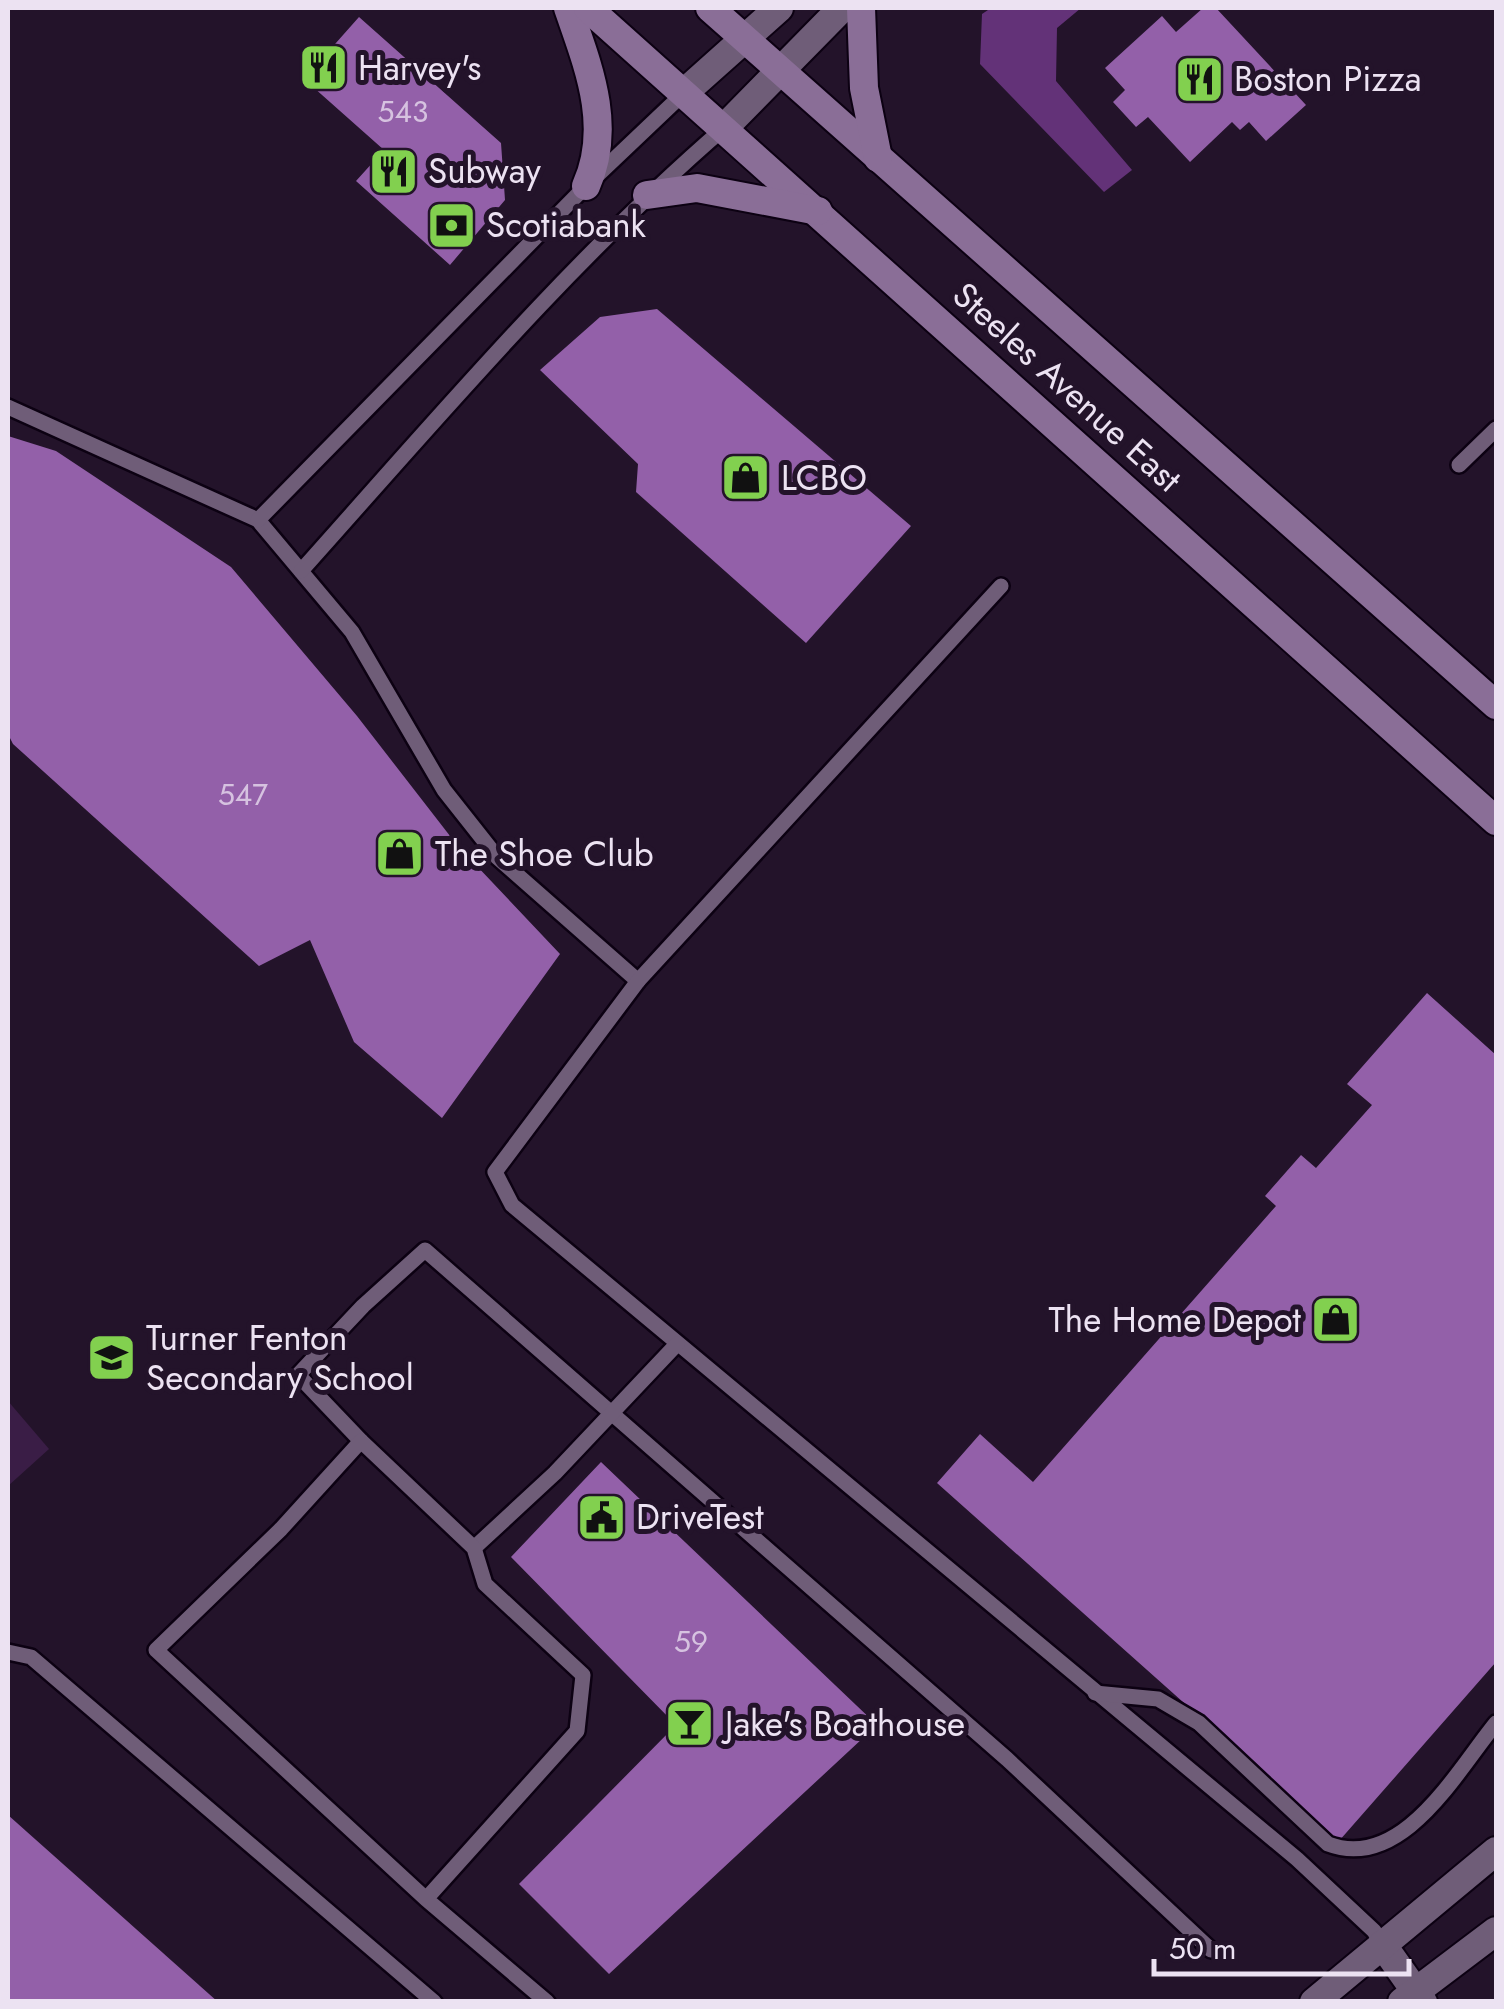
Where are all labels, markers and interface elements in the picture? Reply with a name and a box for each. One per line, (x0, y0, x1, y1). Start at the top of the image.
restaurant icon: Harvey's (297, 42, 349, 94)
place label: Harvey's (358, 43, 481, 93)
restaurant icon: Boston Pizza (1173, 53, 1225, 105)
place label: Boston Pizza (1234, 54, 1422, 104)
house number: 543 (378, 90, 428, 133)
restaurant icon: Subway (367, 145, 419, 197)
place label: Subway (428, 146, 541, 196)
bank icon: Scotiabank (425, 199, 477, 251)
place label: Scotiabank (486, 200, 647, 250)
street label: Steeles Avenue East (942, 271, 1193, 504)
shop icon: LCBO (720, 452, 772, 504)
place label: LCBO (781, 453, 867, 503)
house number: 547 (218, 773, 268, 816)
shop icon: The Shoe Club (374, 828, 426, 880)
place label: The Shoe Club (435, 829, 654, 879)
shop icon: The Home Depot (1310, 1294, 1362, 1346)
place label: The Home Depot (1049, 1295, 1302, 1345)
place label: Turner Fenton Secondary School (146, 1313, 414, 1403)
school or university icon: Turner Fenton Secondary School (85, 1332, 137, 1384)
public building icon: DriveTest (575, 1491, 627, 1543)
place label: DriveTest (636, 1492, 764, 1542)
house number: 59 (674, 1620, 708, 1663)
bar icon: Jake's Boathouse (664, 1698, 716, 1750)
place label: Jake's Boathouse (721, 1699, 965, 1749)
scale bar (1154, 1914, 1409, 1976)
text: 50 m (1169, 1927, 1236, 1970)

